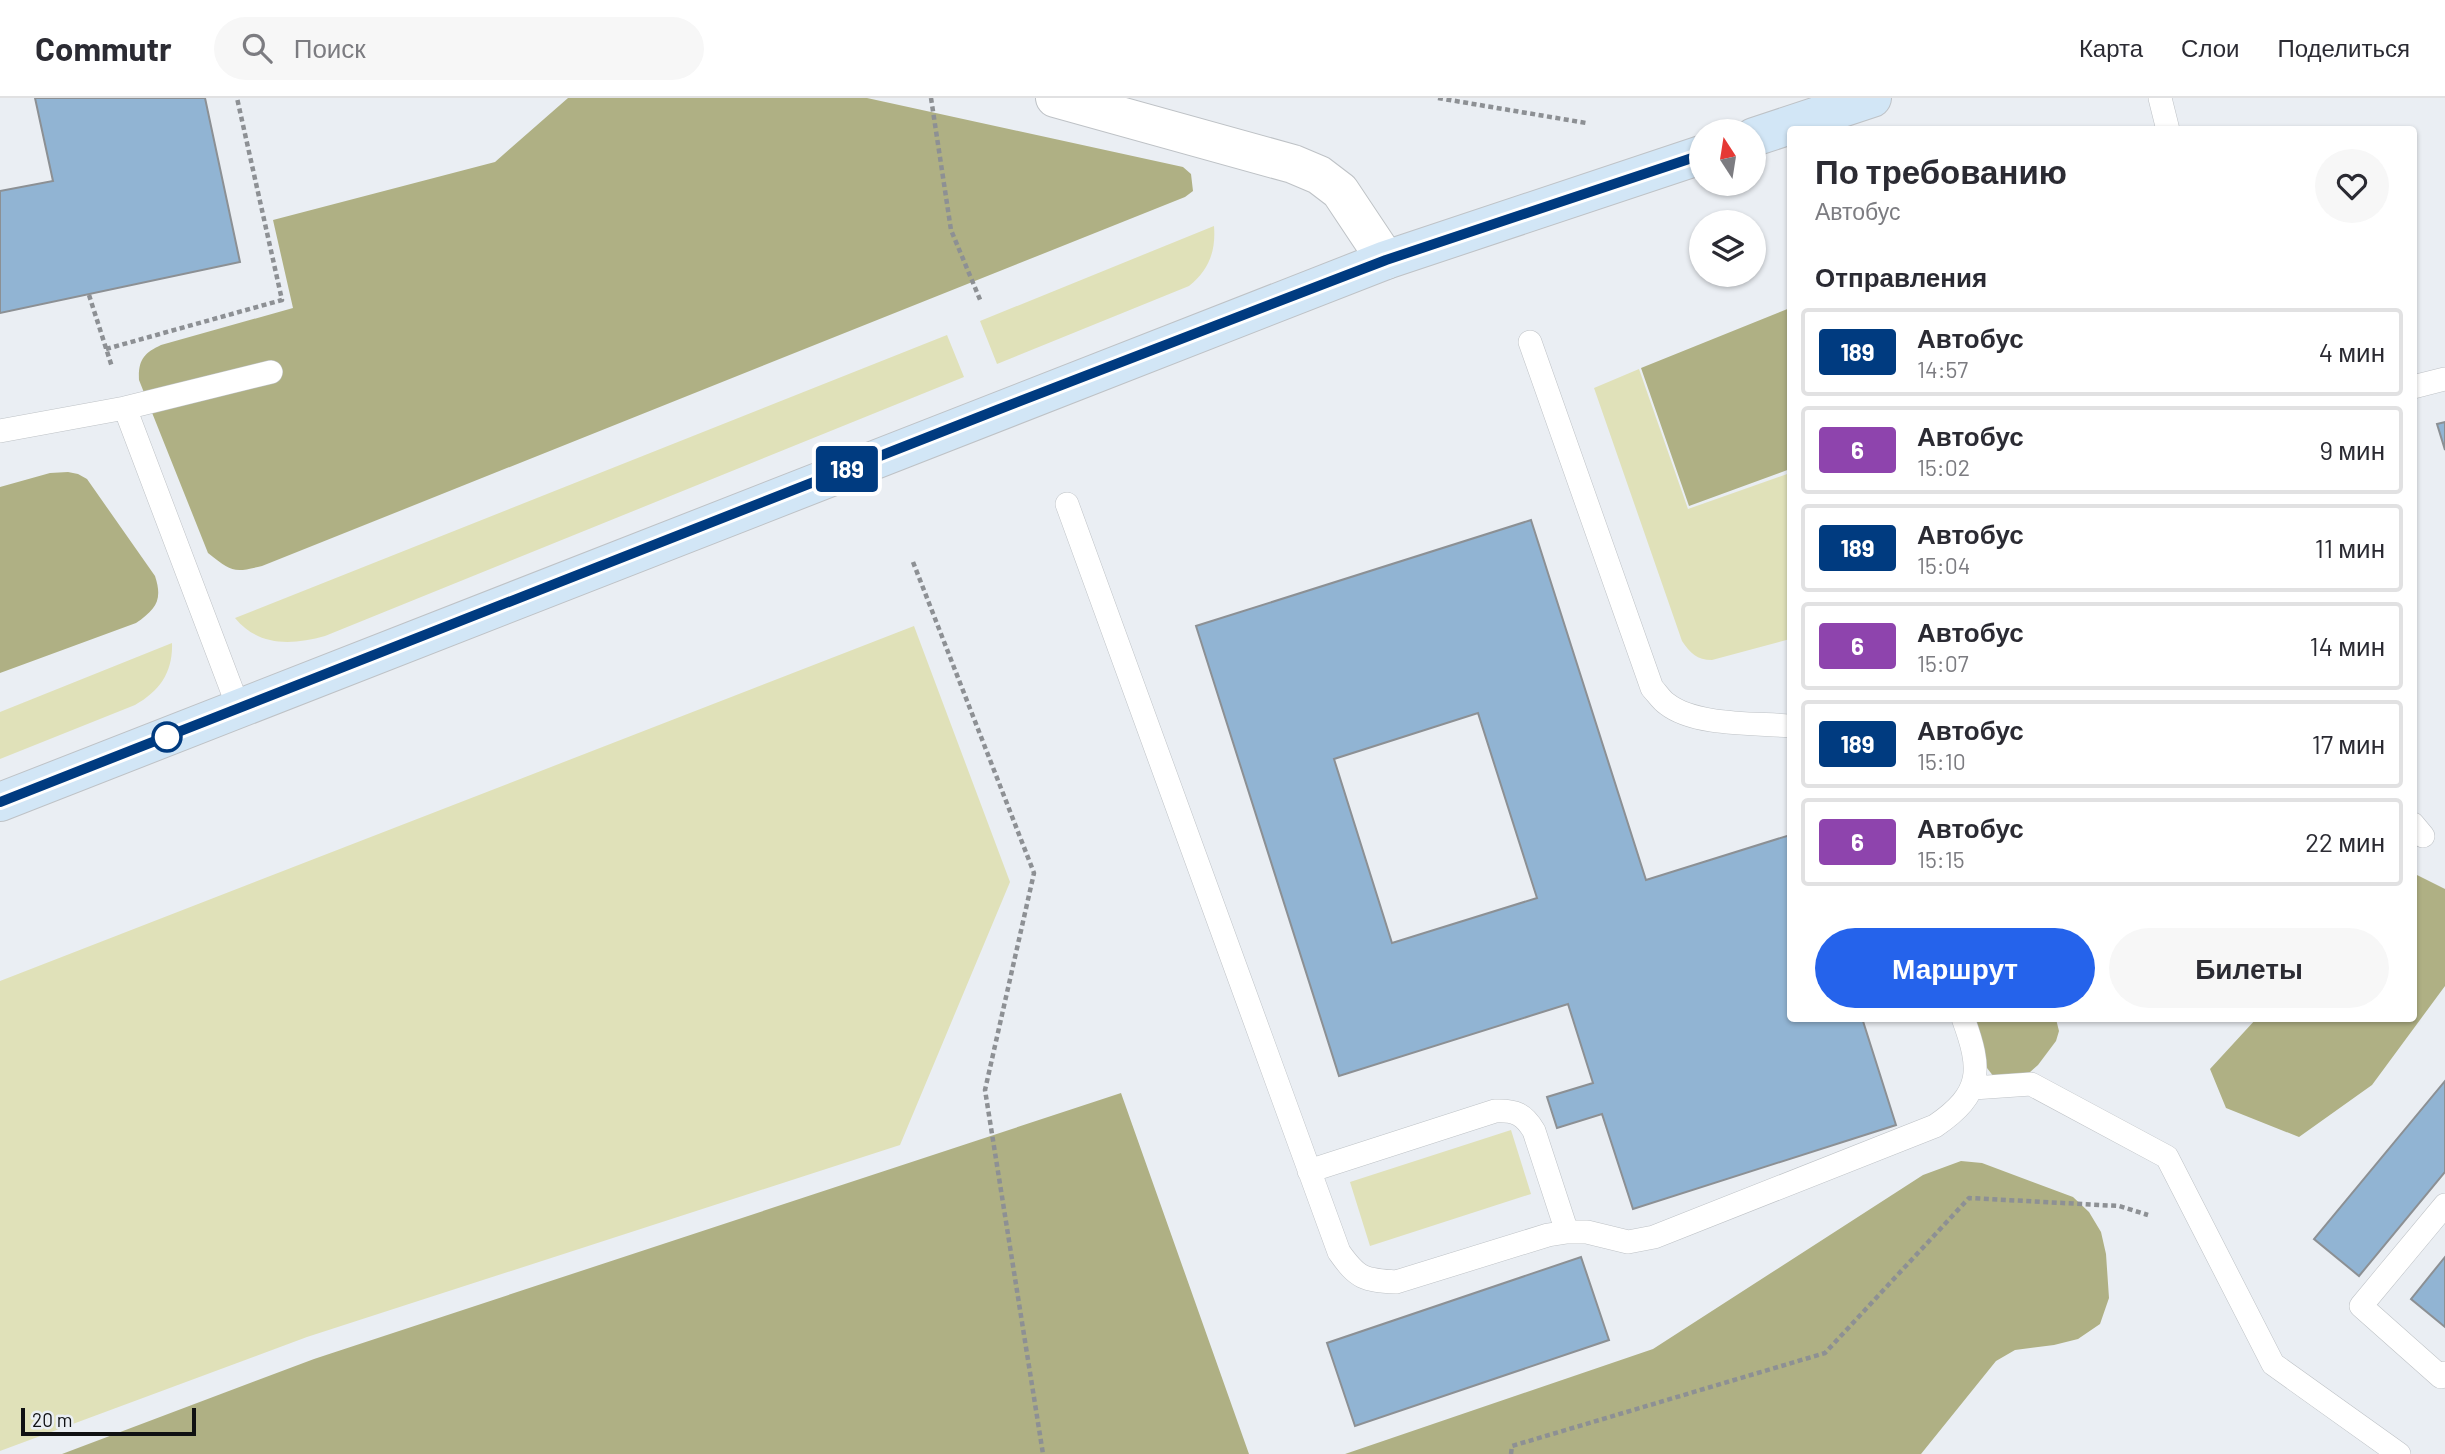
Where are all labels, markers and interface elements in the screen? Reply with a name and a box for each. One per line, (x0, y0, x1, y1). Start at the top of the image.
search box (214, 17, 704, 80)
text: Commutr (35, 28, 172, 68)
icon: search (238, 29, 276, 67)
text: Поиск (294, 32, 366, 63)
text: Карта (2079, 33, 2143, 62)
text: Слои (2181, 33, 2239, 62)
text: Поделиться (2277, 33, 2410, 62)
north arrow (1689, 119, 1766, 196)
map controls (1689, 119, 1766, 287)
button: heart (2315, 149, 2389, 223)
text: По требованию (1815, 151, 2067, 191)
text: Автобус (1815, 197, 1901, 225)
button: layers (1689, 210, 1766, 287)
text: Отправления (1815, 261, 1987, 292)
text: Автобус (1917, 322, 2024, 353)
text: 4 мин (2319, 336, 2385, 367)
text: 189 (1840, 337, 1875, 366)
text: 14:57 (1917, 355, 1968, 383)
text: Автобус (1917, 420, 2024, 451)
text: 9 мин (2319, 434, 2385, 465)
text: 6 (1851, 435, 1864, 464)
line badge: 189 (807, 446, 887, 492)
text: 15:02 (1917, 453, 1970, 481)
text: 189 (830, 454, 864, 483)
text: Автобус (1917, 518, 2024, 549)
text: 11 мин (2315, 532, 2385, 563)
text: 189 (1840, 533, 1875, 562)
text: 15:04 (1917, 551, 1970, 579)
text: Автобус (1917, 616, 2024, 647)
text: 14 мин (2310, 630, 2385, 661)
text: 6 (1851, 631, 1864, 660)
text: 15:07 (1917, 649, 1969, 677)
text: Автобус (1917, 714, 2024, 745)
unlabelled marker (152, 722, 182, 752)
text: 17 мин (2312, 728, 2385, 759)
text: 189 (1840, 729, 1875, 758)
text: 15:10 (1917, 747, 1966, 775)
text: Автобус (1917, 812, 2024, 843)
text: 22 мин (2305, 826, 2385, 857)
text: 6 (1851, 827, 1864, 856)
text: 15:15 (1917, 845, 1965, 873)
button: Маршрут (1815, 928, 2095, 1008)
button: Билеты (2109, 928, 2389, 1008)
scale bar (21, 1405, 196, 1437)
text: 20 m (32, 1408, 72, 1431)

